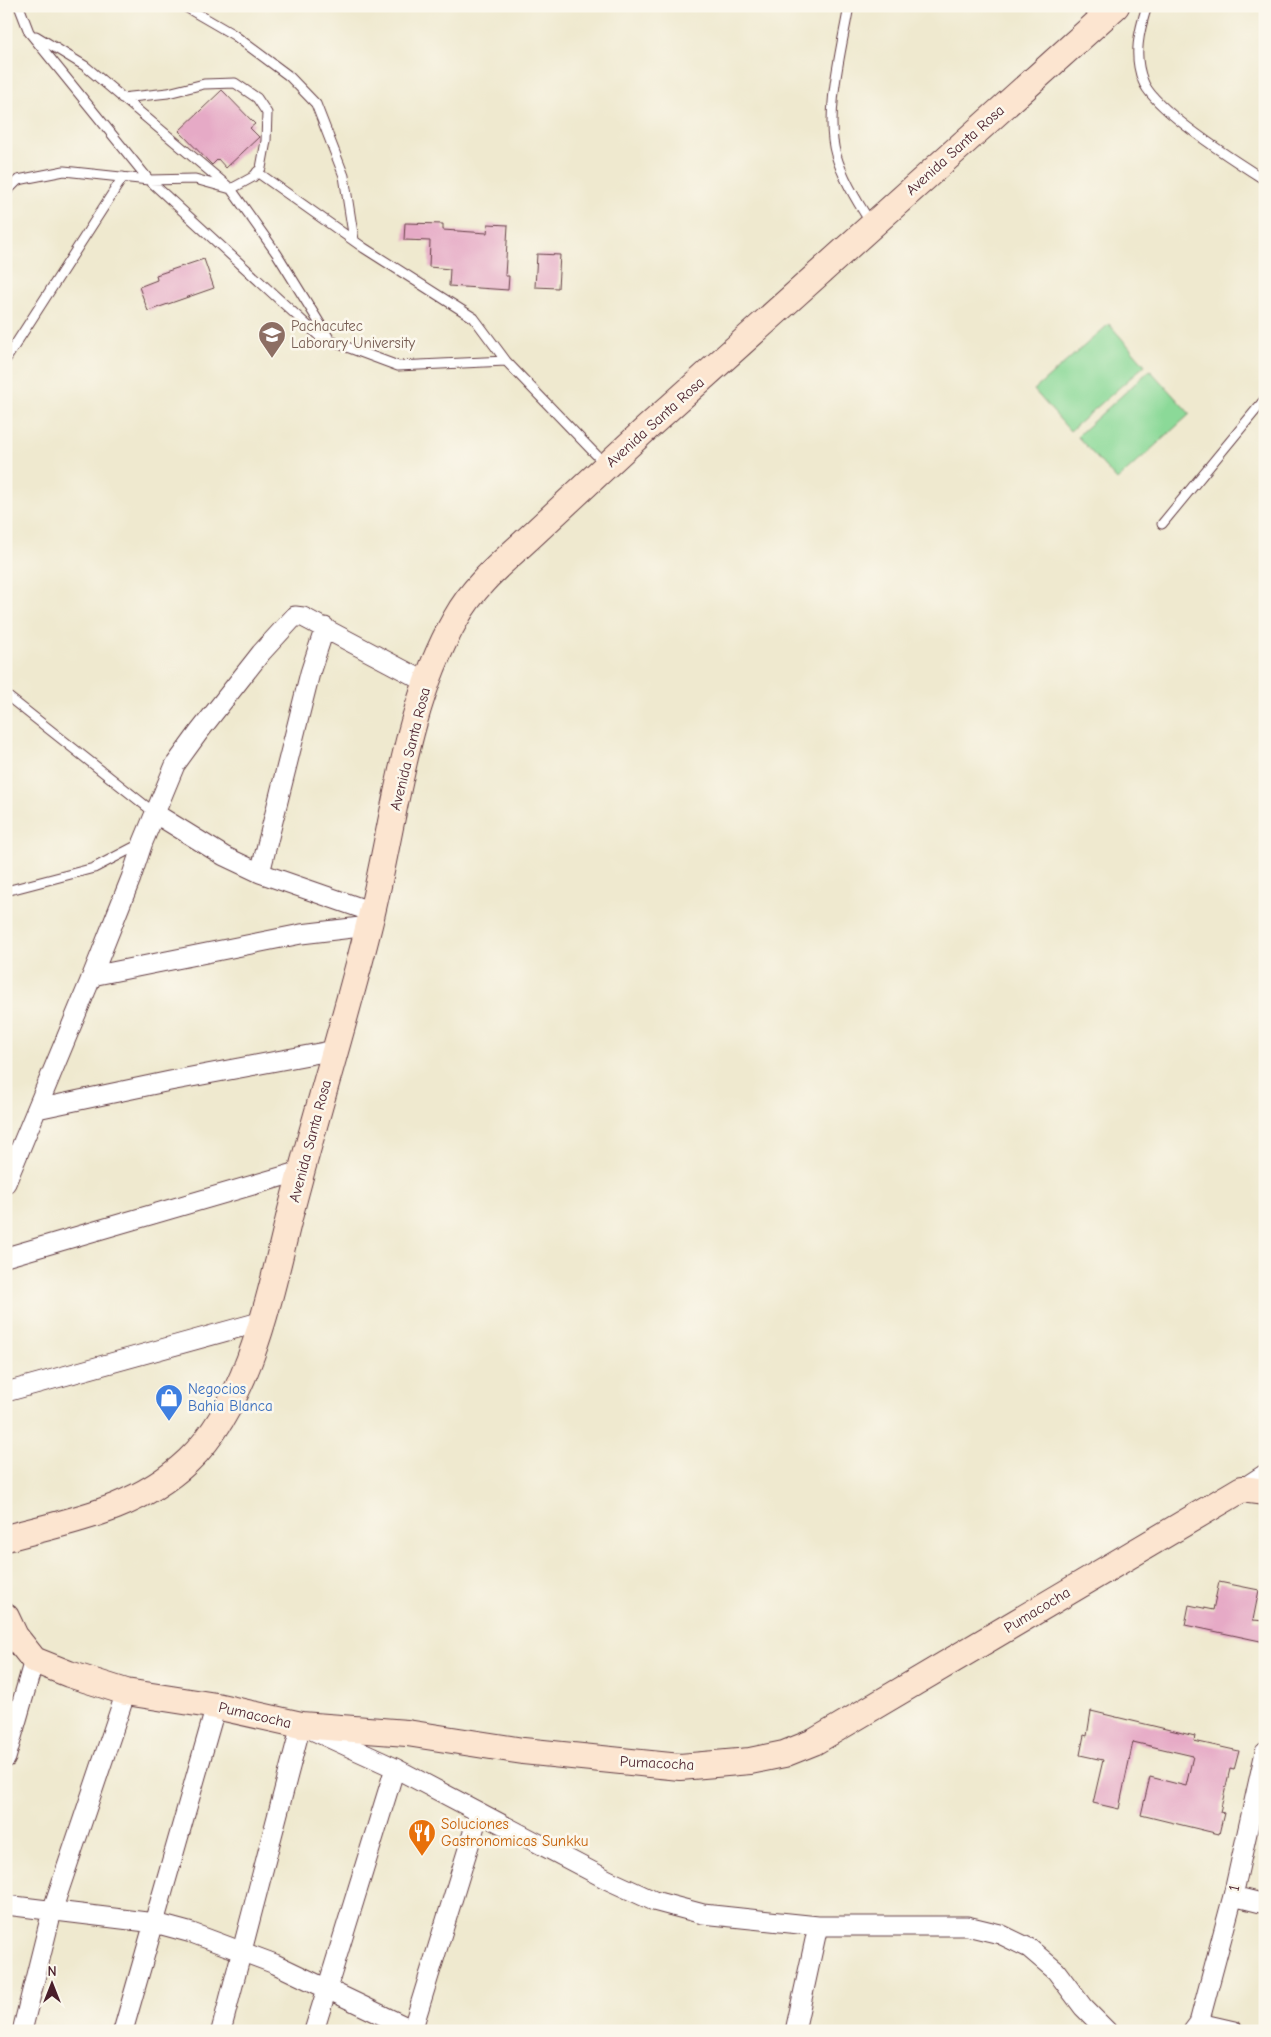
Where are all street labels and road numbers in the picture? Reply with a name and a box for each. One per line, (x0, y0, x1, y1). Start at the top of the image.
street label: Avenida Santa Rosa (902, 101, 1008, 199)
street label: Avenida Santa Rosa (602, 373, 708, 471)
street label: Avenida Santa Rosa (386, 686, 434, 812)
street label: Avenida Santa Rosa (285, 1078, 335, 1204)
street label: Pumacocha (1000, 1583, 1074, 1637)
street label: Pumacocha (217, 1698, 293, 1732)
street label: Pumacocha (619, 1752, 695, 1774)
street label: 1 (1225, 1883, 1243, 1893)

